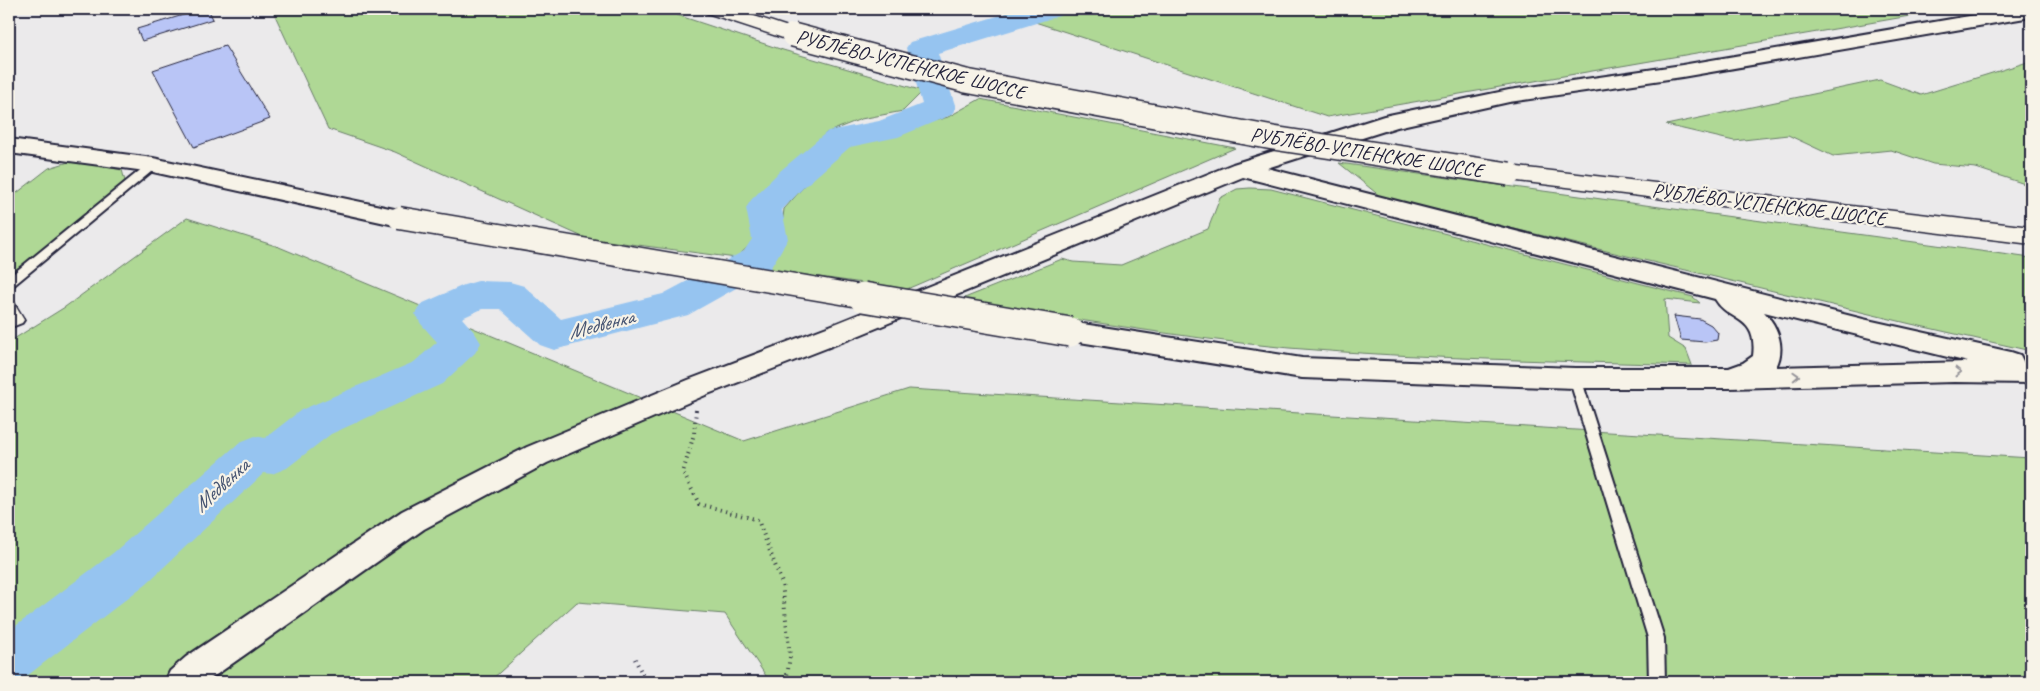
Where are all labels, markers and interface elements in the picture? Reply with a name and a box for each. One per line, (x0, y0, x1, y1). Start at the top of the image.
street label: РУБЛЁВО-УСПЕНСКОЕ ШОССЕ (794, 24, 1031, 106)
street label: РУБЛЁВО-УСПЕНСКОЕ ШОССЕ (1249, 122, 1488, 184)
street label: РУБЛЁВО-УСПЕНСКОЕ ШОССЕ (1651, 178, 1890, 232)
water label: Медвенка (565, 303, 639, 345)
one-way arrow (1954, 367, 1962, 377)
one-way arrow (1792, 371, 1800, 382)
water label: Медвенка (188, 451, 256, 517)

